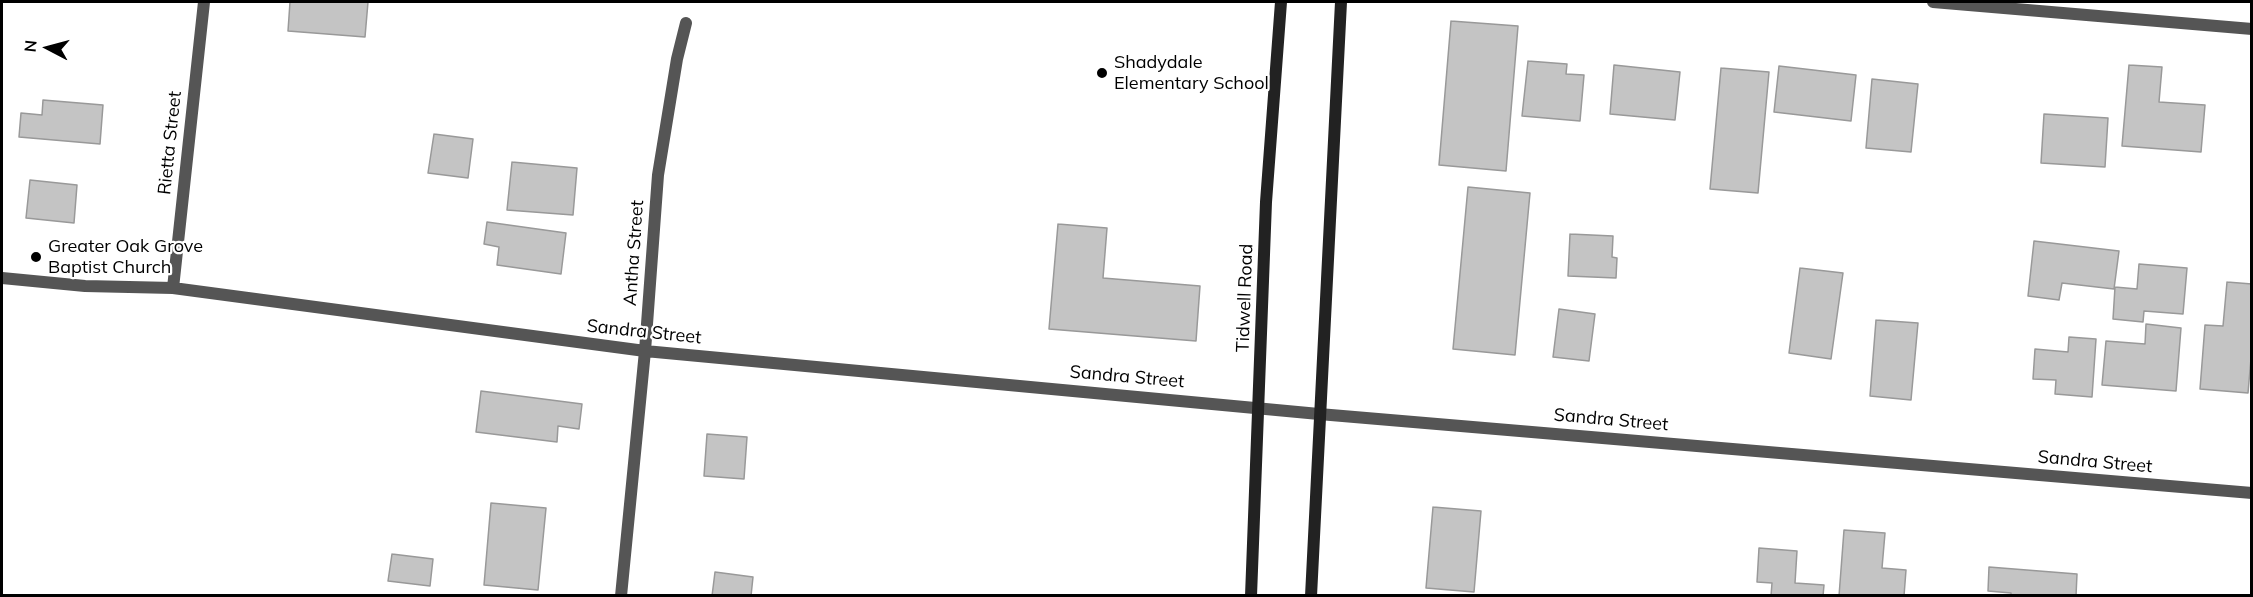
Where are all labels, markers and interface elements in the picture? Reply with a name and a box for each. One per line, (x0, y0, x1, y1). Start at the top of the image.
north arrow (18, 18, 78, 78)
text: N (20, 39, 41, 53)
place label: Shadydale Elementary School (1114, 52, 1269, 94)
marker: Shadydale Elementary School (1095, 66, 1109, 80)
street label: Rietta Street (154, 90, 186, 196)
street label: Antha Street (620, 199, 648, 307)
place label: Greater Oak Grove Baptist Church (48, 236, 203, 278)
street label: Tidwell Road (1232, 243, 1258, 353)
marker: Greater Oak Grove Baptist Church (29, 250, 43, 264)
street label: Sandra Street (586, 315, 702, 349)
street label: Sandra Street (1069, 361, 1185, 393)
street label: Sandra Street (1553, 404, 1669, 436)
street label: Sandra Street (2037, 446, 2153, 478)

